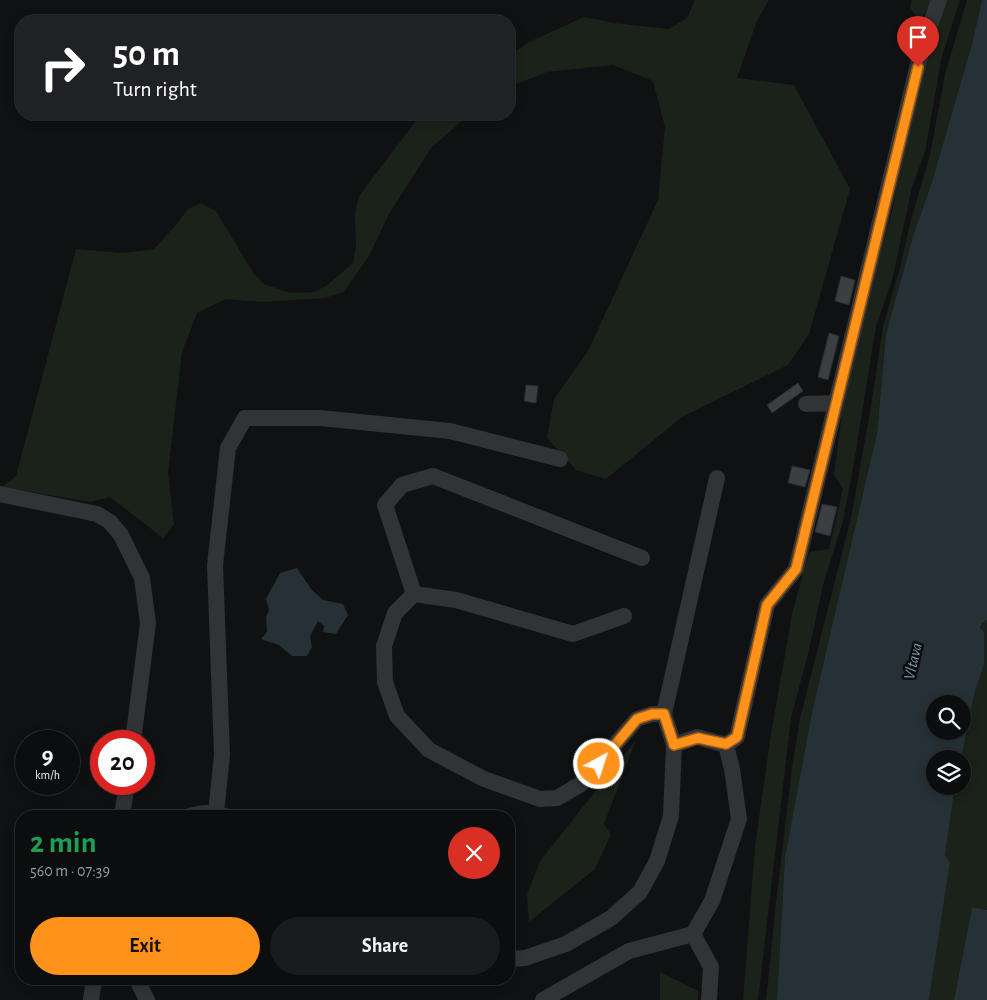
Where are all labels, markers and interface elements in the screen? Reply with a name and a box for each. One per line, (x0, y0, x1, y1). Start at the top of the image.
pin (897, 16, 939, 67)
icon: arrive (904, 23, 932, 51)
icon: right (30, 35, 95, 100)
text: 50 m (113, 37, 180, 72)
text: Turn right (113, 78, 197, 100)
water label: Vltava (901, 641, 925, 681)
map controls (926, 695, 971, 795)
button: search (926, 695, 971, 740)
speed limit sign: 20 (90, 730, 155, 795)
position arrow (572, 737, 624, 789)
text: 9 (41, 744, 54, 769)
button: layers (926, 750, 971, 795)
text: km/h (35, 769, 60, 781)
button: close (448, 827, 500, 879)
text: 2 min (30, 828, 97, 858)
text: 560 m · 07:39 (30, 863, 110, 879)
button: Exit (30, 917, 260, 975)
button: Share (270, 917, 500, 975)

